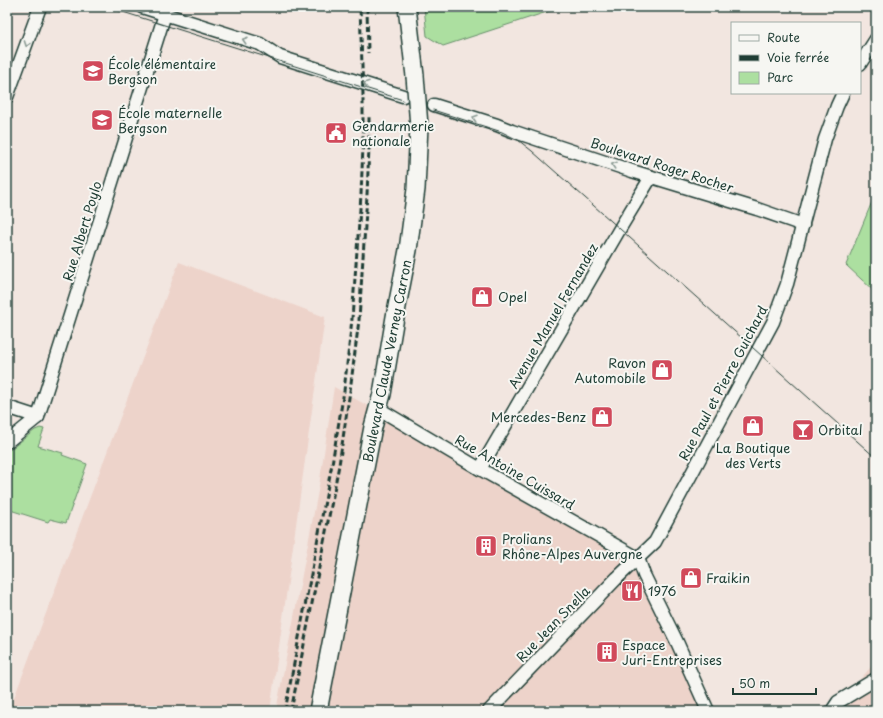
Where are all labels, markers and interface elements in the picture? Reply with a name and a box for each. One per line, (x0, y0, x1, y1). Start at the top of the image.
legend (731, 22, 861, 94)
text: Route (767, 28, 800, 46)
one-way arrow (242, 36, 249, 45)
one-way arrow (23, 40, 31, 47)
text: Voie ferrée (767, 48, 829, 66)
place label: École élémentaire Bergson (108, 54, 216, 88)
school or university icon: École élémentaire Bergson (80, 58, 106, 84)
text: Parc (767, 68, 793, 86)
one-way arrow (362, 80, 369, 89)
place label: École maternelle Bergson (118, 103, 222, 137)
school or university icon: École maternelle Bergson (89, 107, 115, 133)
one-way arrow (472, 114, 479, 123)
place label: Gendarmerie nationale (352, 116, 434, 150)
public building icon: Gendarmerie nationale (323, 120, 349, 146)
street label: Boulevard Roger Rocher (588, 132, 737, 197)
one-way arrow (610, 161, 617, 170)
street label: Rue Albert Poylo (57, 179, 106, 283)
street label: Avenue Manuel Fernandez (503, 240, 602, 392)
street label: Boulevard Claude Verney Carron (358, 258, 415, 464)
shop icon: Opel (469, 284, 495, 310)
place label: Opel (498, 287, 527, 306)
street label: Rue Paul et Pierre Guichard (674, 302, 772, 464)
place label: Ravon Automobile (574, 353, 646, 387)
shop icon: Ravon Automobile (649, 357, 675, 383)
shop icon: Mercedes-Benz (589, 404, 615, 430)
place label: Mercedes-Benz (491, 407, 586, 426)
shop icon: La Boutique des Verts (740, 413, 766, 439)
bar icon: Orbital (790, 417, 816, 443)
place label: Orbital (818, 420, 862, 439)
street label: Rue Antoine Cuissard (452, 429, 579, 514)
place label: La Boutique des Verts (716, 438, 790, 472)
place label: Prolians Rhône-Alpes Auvergne (502, 529, 643, 563)
building icon: Prolians Rhône-Alpes Auvergne (473, 533, 499, 559)
shop icon: Fraikin (678, 565, 704, 591)
place label: Fraikin (706, 568, 750, 587)
restaurant icon: 1976 (619, 578, 645, 604)
street label: Rue Jean Snella (512, 581, 594, 666)
place label: 1976 (648, 581, 676, 600)
place label: Espace Juri-Entreprises (622, 635, 722, 669)
building icon: Espace Juri-Entreprises (594, 639, 620, 665)
scale bar (733, 670, 816, 696)
text: 50 m (739, 674, 770, 692)

